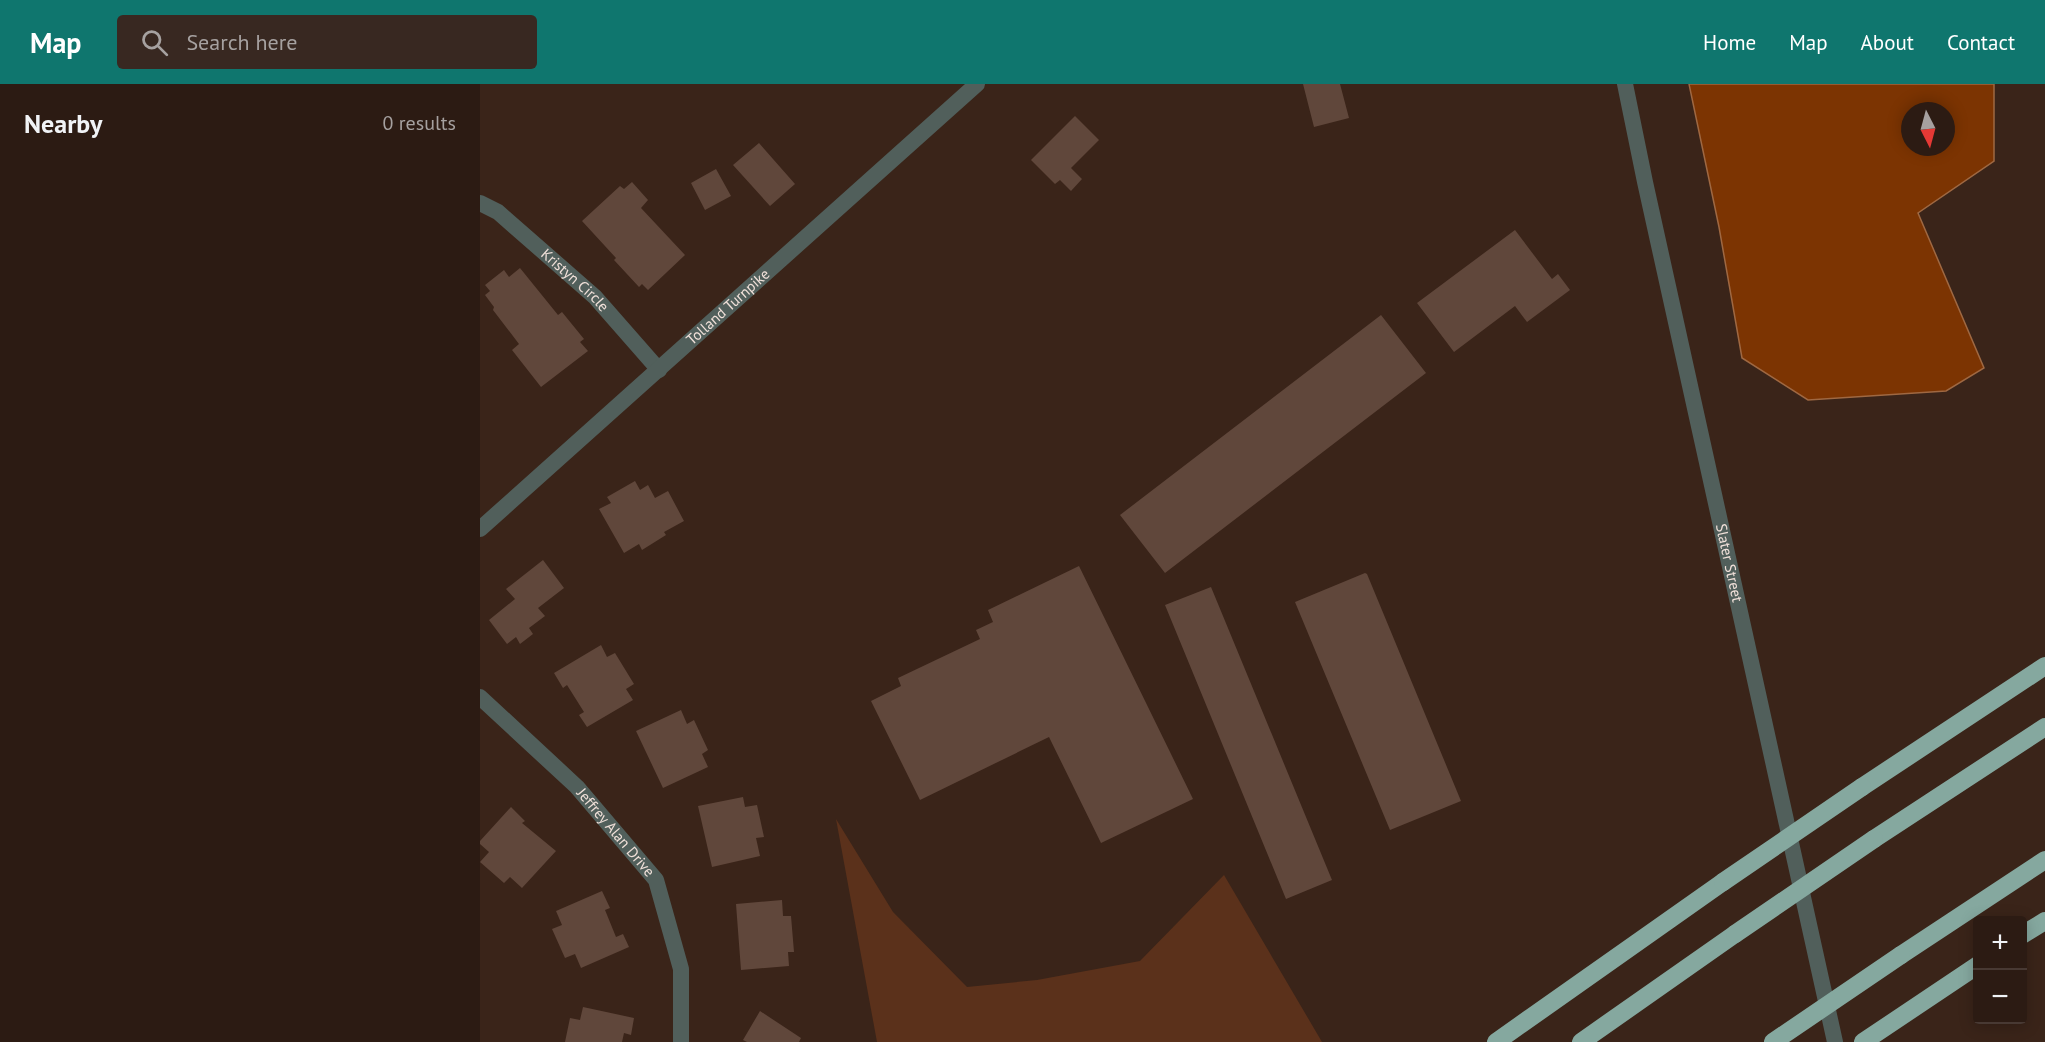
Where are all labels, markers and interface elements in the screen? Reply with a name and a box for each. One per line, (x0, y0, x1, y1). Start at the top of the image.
search box (117, 15, 537, 69)
text: Map (30, 24, 81, 61)
icon: search (138, 26, 171, 59)
text: Search here (186, 28, 297, 56)
text: Home (1703, 29, 1756, 56)
text: Map (1789, 29, 1828, 56)
text: About (1861, 29, 1914, 56)
text: Contact (1947, 29, 2015, 56)
north arrow (1901, 102, 1955, 156)
text: Nearby (24, 107, 102, 140)
text: 0 results (383, 110, 456, 136)
street label: Kristyn Circle (537, 244, 613, 315)
street label: Tolland Turnpike (682, 264, 773, 349)
street label: Slater Street (1712, 522, 1748, 604)
street label: Jeffrey Alan Drive (572, 783, 659, 880)
map controls (1973, 916, 2027, 1024)
button: + (1973, 916, 2027, 970)
button: − (1973, 970, 2027, 1024)

